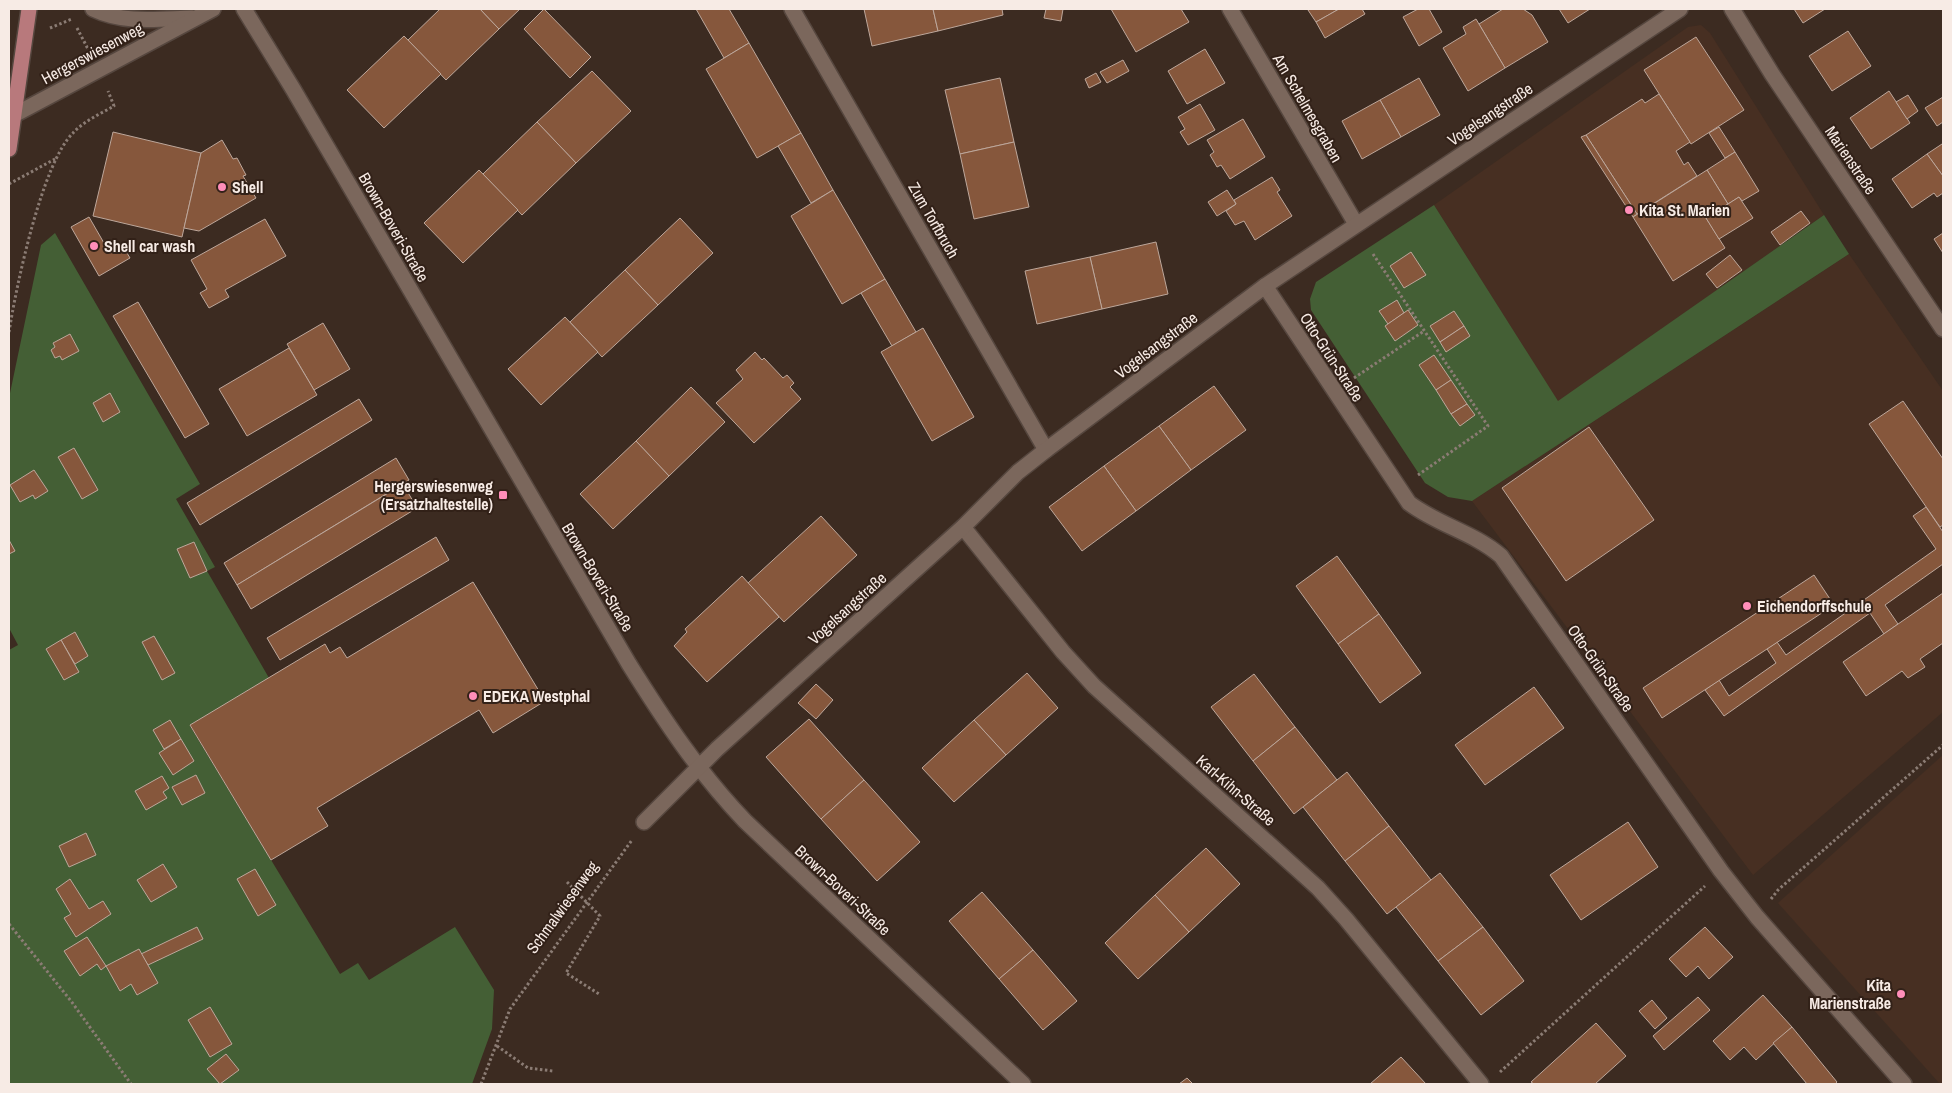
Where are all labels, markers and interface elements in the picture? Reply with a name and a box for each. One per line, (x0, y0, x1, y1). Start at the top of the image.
street label: Hergerswiesenweg (37, 17, 147, 89)
street label: Am Schelmesgraben (1268, 49, 1348, 166)
street label: Vogelsangstraße (1443, 77, 1537, 151)
street label: Marienstraße (1820, 122, 1882, 198)
street label: Brown-Boveri-Straße (354, 168, 434, 286)
place label: Shell (232, 176, 263, 198)
street label: Zum Torfbruch (903, 178, 965, 262)
marker: Shell (216, 181, 228, 193)
place label: Kita St. Marien (1639, 199, 1730, 221)
marker: Kita St. Marien (1623, 204, 1635, 216)
place label: Shell car wash (104, 235, 195, 257)
marker: Shell car wash (88, 240, 100, 252)
street label: Vogelsangstraße (1110, 307, 1202, 383)
street label: Otto-Grün-Straße (1295, 308, 1369, 406)
place label: Hergerswiesenweg (Ersatzhaltestelle) (374, 475, 493, 515)
marker: Hergerswiesenweg (Ersatzhaltestelle) (497, 489, 509, 501)
street label: Brown-Boveri-Straße (557, 519, 639, 635)
street label: Vogelsangstraße (803, 567, 891, 649)
place label: Eichendorffschule (1757, 595, 1871, 617)
marker: Eichendorffschule (1741, 600, 1753, 612)
street label: Otto-Grün-Straße (1563, 620, 1639, 716)
place label: EDEKA Westphal (483, 685, 590, 707)
marker: EDEKA Westphal (467, 690, 479, 702)
street label: Karl-Kihn-Straße (1192, 749, 1280, 831)
street label: Brown-Boveri-Straße (790, 840, 896, 940)
street label: Schmalwiesenweg (521, 856, 603, 958)
place label: Kita Marienstraße (1809, 974, 1892, 1014)
marker: Kita Marienstraße (1895, 988, 1907, 1000)

